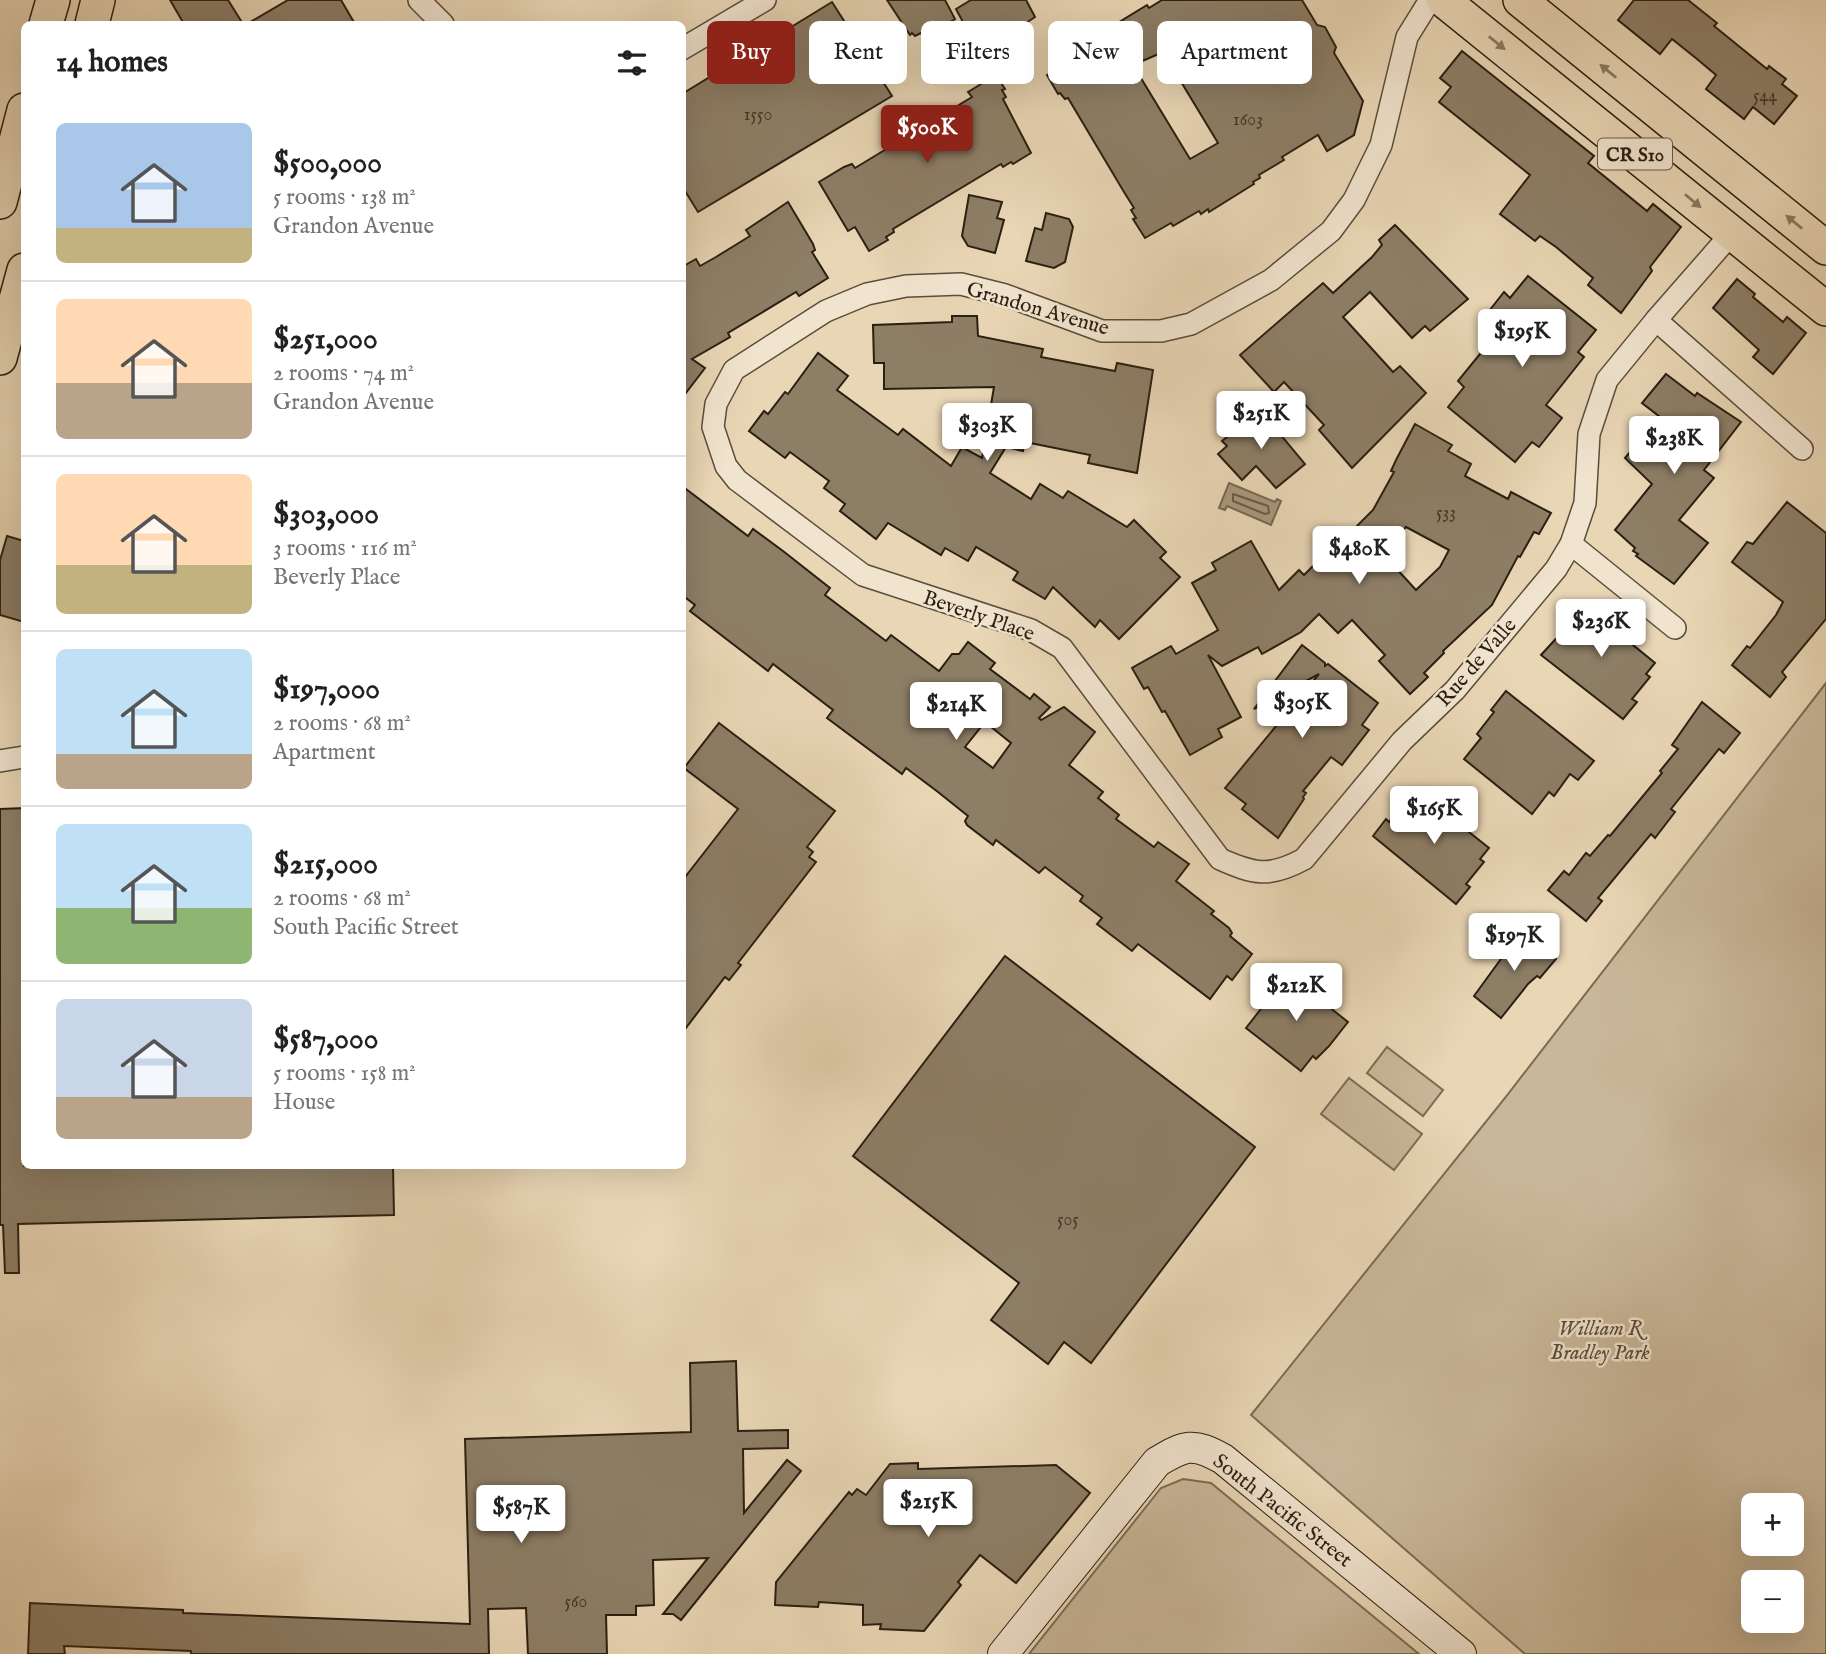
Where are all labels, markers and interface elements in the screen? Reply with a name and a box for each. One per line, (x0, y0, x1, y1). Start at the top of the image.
chip: Buy (707, 21, 795, 84)
chip: Rent (809, 21, 907, 84)
chip: Filters (921, 21, 1034, 84)
chip: New (1048, 21, 1143, 84)
chip: Apartment (1157, 21, 1312, 84)
one-way arrow (1487, 35, 1505, 50)
text: 14 homes (56, 44, 168, 82)
icon: filters (613, 44, 651, 82)
one-way arrow (1600, 63, 1618, 78)
house number: 544 (1753, 85, 1777, 108)
house number: 1550 (744, 104, 772, 127)
pin: $500K (878, 106, 976, 165)
house number: 1603 (1233, 109, 1263, 132)
text: $500K (897, 113, 957, 142)
road number: CR S10 (1598, 138, 1672, 170)
text: $500,000 (273, 145, 382, 183)
icon: home (112, 151, 196, 235)
text: 5 rooms · 138 m² (273, 183, 416, 212)
one-way arrow (1684, 193, 1701, 208)
text: Grandon Avenue (273, 212, 434, 241)
one-way arrow (1786, 215, 1803, 230)
street label: Grandon Avenue (963, 276, 1112, 343)
pin: $195K (1473, 310, 1571, 369)
text: $195K (1494, 317, 1550, 346)
text: $251,000 (273, 321, 378, 359)
icon: home (112, 327, 196, 411)
text: 2 rooms · 74 m² (273, 359, 414, 388)
text: Grandon Avenue (273, 388, 434, 417)
pin: $251K (1212, 392, 1310, 451)
text: $251K (1233, 399, 1290, 428)
pin: $303K (938, 404, 1036, 463)
text: $303K (958, 411, 1016, 440)
pin: $238K (1625, 416, 1723, 476)
text: $238K (1645, 424, 1703, 453)
text: $303,000 (273, 496, 379, 534)
icon: home (112, 502, 196, 586)
house number: 533 (1436, 502, 1456, 525)
pin: $480K (1310, 526, 1408, 586)
text: 3 rooms · 116 m² (273, 534, 417, 563)
text: $480K (1329, 534, 1389, 563)
text: Beverly Place (273, 563, 400, 592)
street label: Beverly Place (919, 585, 1038, 648)
pin: $236K (1552, 600, 1650, 659)
text: $236K (1572, 607, 1630, 636)
street label: Rue de Valle (1431, 613, 1523, 713)
text: $197,000 (273, 671, 380, 709)
icon: home (112, 677, 196, 761)
pin: $305K (1253, 680, 1351, 740)
pin: $214K (907, 682, 1005, 742)
text: $305K (1273, 688, 1331, 717)
text: $214K (926, 690, 986, 719)
text: 2 rooms · 68 m² (273, 709, 411, 738)
text: Apartment (273, 738, 376, 767)
pin: $165K (1385, 786, 1483, 846)
text: $165K (1406, 794, 1462, 823)
text: $215,000 (273, 846, 378, 884)
icon: home (112, 852, 196, 936)
text: 2 rooms · 68 m² (273, 884, 411, 913)
text: South Pacific Street (273, 913, 459, 942)
pin: $197K (1465, 914, 1563, 973)
text: $197K (1485, 921, 1543, 950)
pin: $212K (1247, 964, 1345, 1023)
text: $212K (1266, 971, 1326, 1000)
text: $587,000 (273, 1021, 378, 1059)
icon: home (112, 1027, 196, 1111)
text: 5 rooms · 158 m² (273, 1059, 416, 1088)
text: House (273, 1088, 335, 1117)
house number: 505 (1057, 1209, 1079, 1232)
park label: William R Bradley Park (1550, 1316, 1650, 1367)
street label: South Pacific Street (1207, 1448, 1357, 1574)
pin: $215K (879, 1480, 977, 1539)
pin: $587K (472, 1486, 570, 1545)
text: $215K (899, 1487, 957, 1516)
text: $587K (492, 1493, 550, 1522)
map controls (1741, 1493, 1804, 1633)
button: + (1741, 1493, 1804, 1556)
button: − (1741, 1570, 1804, 1633)
house number: 560 (565, 1591, 587, 1614)

